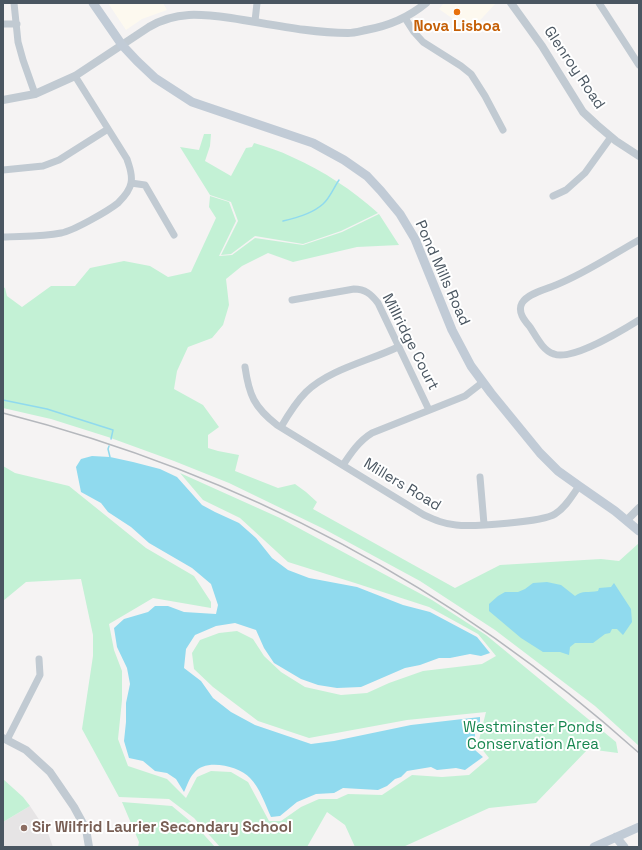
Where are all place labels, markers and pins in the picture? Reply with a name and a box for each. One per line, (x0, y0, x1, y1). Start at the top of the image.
marker: Nova Lisboa (452, 7, 462, 17)
place label: Nova Lisboa (414, 18, 500, 36)
place label: Sir Wilfrid Laurier Secondary School (32, 819, 292, 837)
marker: Sir Wilfrid Laurier Secondary School (19, 823, 29, 833)

